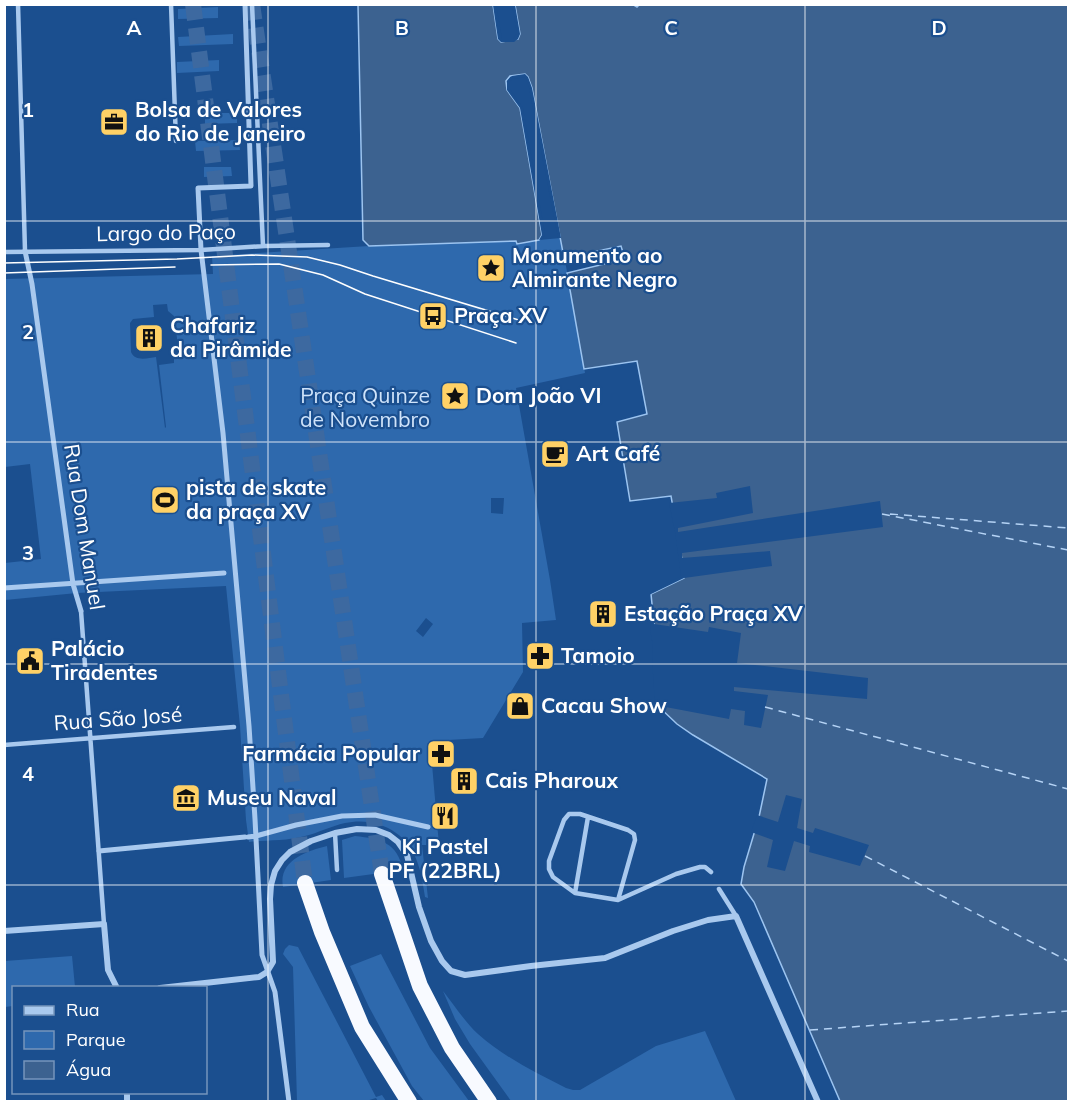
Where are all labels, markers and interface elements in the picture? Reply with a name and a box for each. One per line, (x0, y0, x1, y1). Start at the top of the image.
text: A (127, 15, 142, 40)
text: B (395, 15, 409, 40)
text: C (664, 15, 678, 40)
text: D (931, 15, 947, 40)
place label: Bolsa de Valores do Rio de Janeiro (135, 96, 306, 146)
text: 1 (22, 97, 34, 122)
office icon: Bolsa de Valores do Rio de Janeiro (98, 106, 130, 138)
street label: Largo do Paço (96, 218, 236, 246)
place label: Monumento ao Almirante Negro (512, 242, 677, 292)
place icon: Monumento ao Almirante Negro (475, 252, 507, 284)
bus stop icon: Praça XV (417, 300, 449, 332)
place label: Praça XV (454, 302, 548, 328)
place label: Chafariz da Pirâmide (170, 312, 291, 362)
text: 2 (22, 319, 34, 344)
building icon: Chafariz da Pirâmide (133, 322, 165, 354)
place icon: Dom João VI (439, 380, 471, 412)
park label: Praça Quinze de Novembro (300, 382, 430, 432)
place label: Dom João VI (476, 382, 601, 408)
cafe icon: Art Café (539, 438, 571, 470)
place label: Art Café (576, 440, 660, 466)
street label: Rua Dom Manuel (59, 442, 111, 612)
place label: pista de skate da praça XV (186, 474, 326, 524)
sports icon: pista de skate da praça XV (149, 484, 181, 516)
text: 3 (22, 540, 34, 565)
building icon: Estação Praça XV (587, 598, 619, 630)
place label: Estação Praça XV (624, 600, 804, 626)
place label: Palácio Tiradentes (51, 635, 158, 685)
pharmacy icon: Tamoio (524, 640, 556, 672)
place label: Tamoio (561, 642, 635, 668)
public building icon: Palácio Tiradentes (14, 645, 46, 677)
shop icon: Cacau Show (504, 690, 536, 722)
place label: Cacau Show (541, 692, 667, 718)
street label: Rua São José (53, 701, 183, 735)
pharmacy icon: Farmácia Popular (425, 738, 457, 770)
place label: Farmácia Popular (242, 740, 421, 766)
text: 4 (22, 761, 34, 786)
building icon: Cais Pharoux (448, 765, 480, 797)
place label: Cais Pharoux (485, 767, 618, 793)
museum icon: Museu Naval (170, 782, 202, 814)
place label: Museu Naval (207, 784, 337, 810)
restaurant icon: Ki Pastel PF (22BRL) (429, 800, 461, 832)
place label: Ki Pastel PF (22BRL) (389, 833, 501, 883)
legend (12, 986, 207, 1094)
text: Rua (66, 998, 100, 1021)
text: Parque (66, 1028, 125, 1051)
text: Água (66, 1058, 111, 1081)

